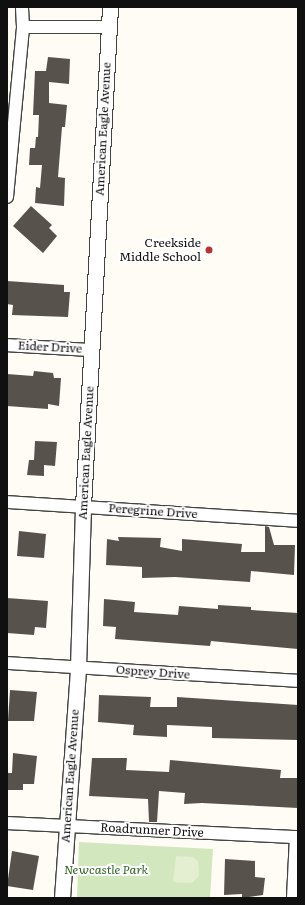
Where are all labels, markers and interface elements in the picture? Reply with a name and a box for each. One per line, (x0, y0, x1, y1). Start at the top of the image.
street label: American Eagle Avenue (92, 62, 114, 196)
place label: Creekside Middle School (119, 236, 201, 264)
marker: Creekside Middle School (204, 245, 214, 255)
street label: Eider Drive (17, 338, 83, 356)
street label: American Eagle Avenue (75, 386, 97, 520)
street label: Peregrine Drive (108, 501, 198, 521)
street label: Osprey Drive (115, 662, 191, 682)
street label: American Eagle Avenue (58, 709, 82, 843)
street label: Roadrunner Drive (100, 820, 204, 840)
park label: Newcastle Park (64, 863, 148, 877)

